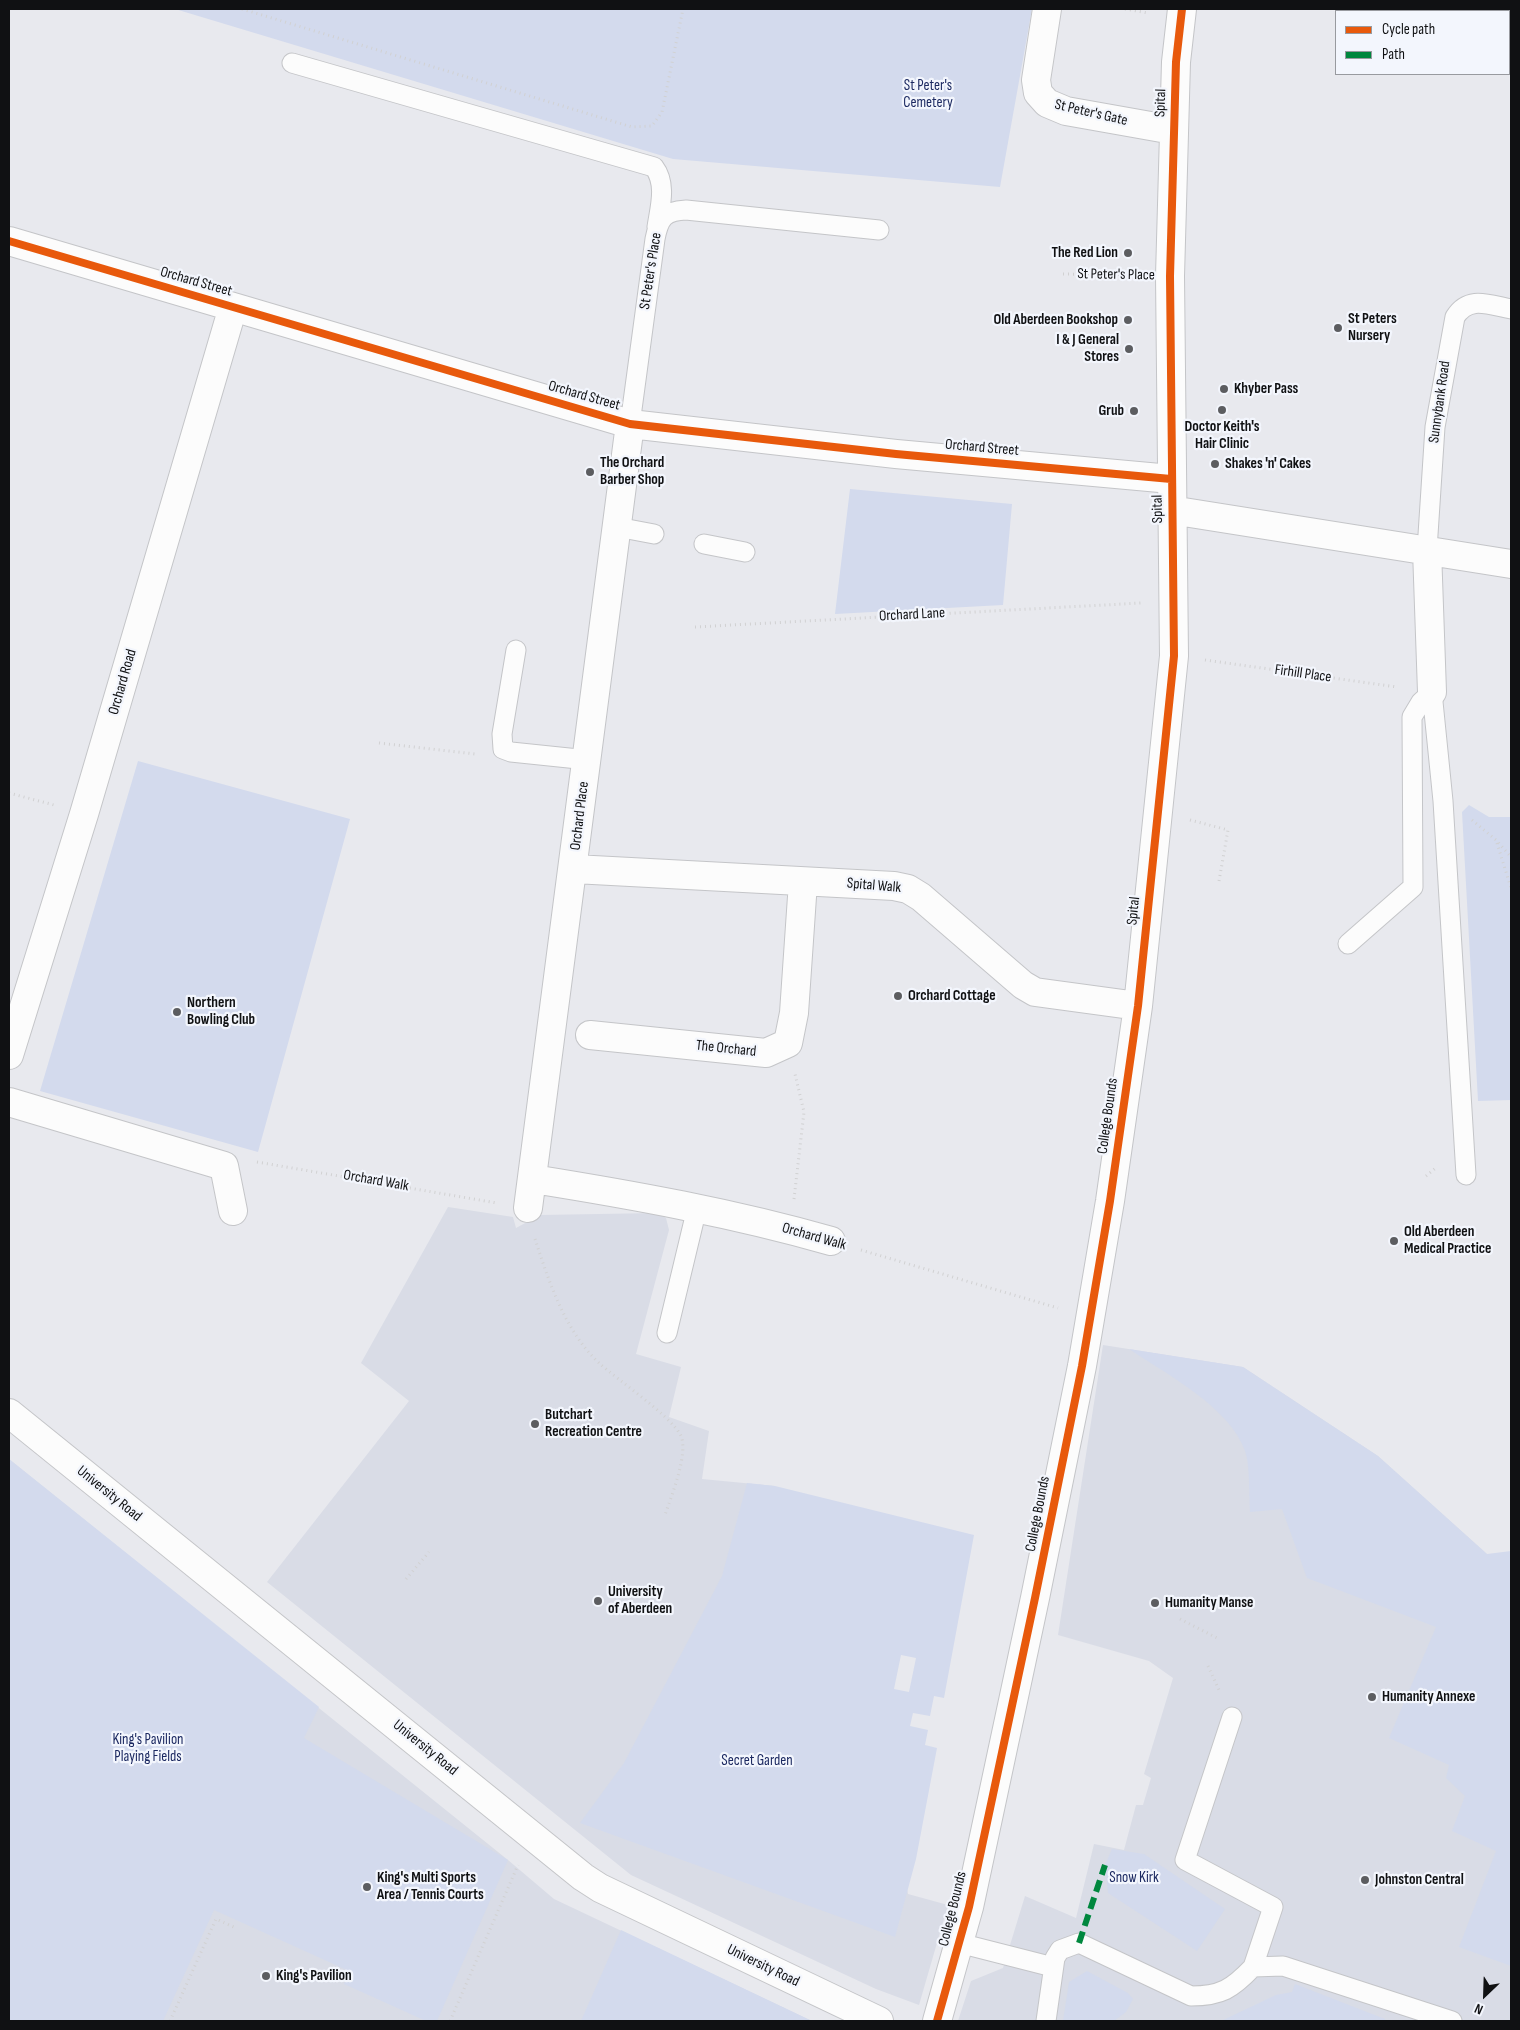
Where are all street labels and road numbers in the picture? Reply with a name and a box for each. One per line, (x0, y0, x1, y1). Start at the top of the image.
street label: Spital (1152, 88, 1170, 118)
street label: St Peter's Gate (1053, 96, 1129, 130)
street label: St Peter's Place (636, 231, 666, 311)
street label: Orchard Street (158, 263, 234, 301)
street label: St Peter's Place (1077, 265, 1155, 285)
street label: Sunnybank Road (1425, 360, 1455, 444)
street label: Orchard Street (546, 377, 622, 415)
street label: Orchard Street (944, 436, 1020, 460)
street label: Spital (1149, 495, 1167, 523)
street label: Orchard Lane (879, 604, 945, 626)
street label: Orchard Road (105, 647, 141, 717)
street label: Firhill Place (1274, 661, 1332, 687)
street label: Orchard Place (567, 781, 593, 851)
street label: Spital Walk (846, 875, 902, 897)
street label: Spital (1124, 896, 1144, 926)
street label: The Orchard (695, 1037, 757, 1061)
street label: College Bounds (1094, 1077, 1122, 1155)
street label: Orchard Walk (342, 1166, 410, 1196)
street label: Orchard Walk (780, 1219, 848, 1255)
street label: University Road (73, 1462, 145, 1526)
street label: College Bounds (1022, 1475, 1054, 1553)
street label: University Road (389, 1716, 461, 1780)
street label: College Bounds (935, 1870, 971, 1948)
street label: University Road (724, 1941, 802, 1991)

